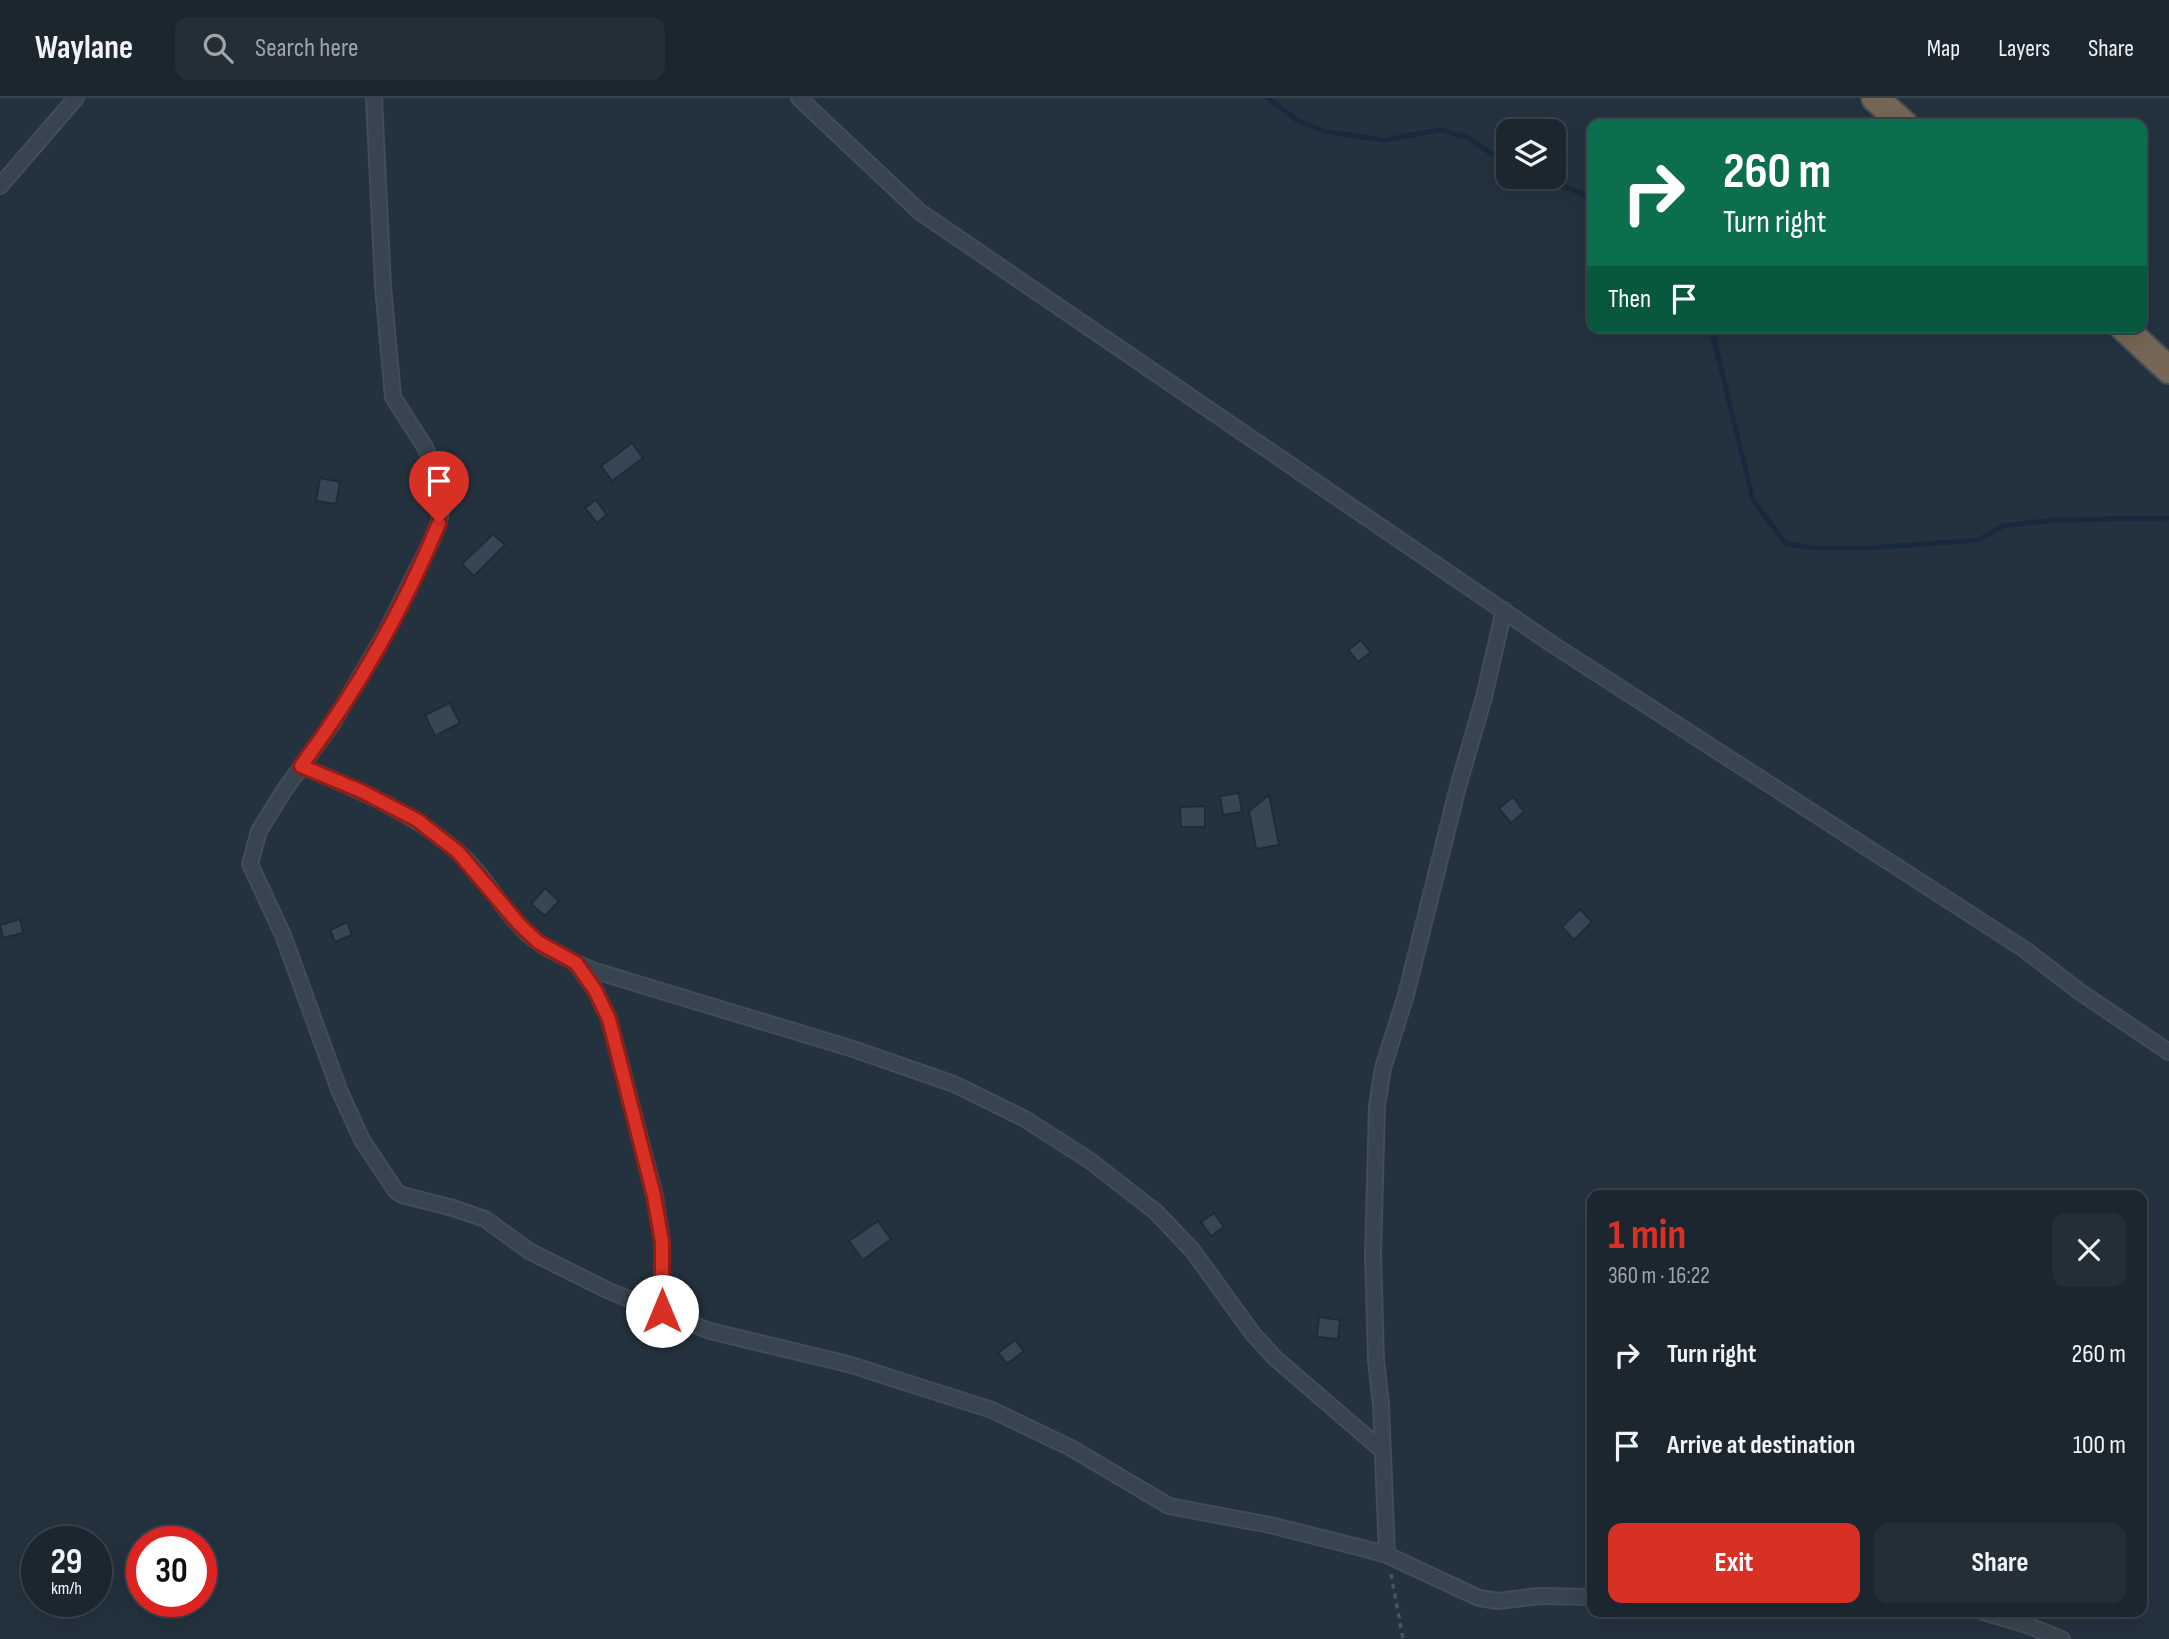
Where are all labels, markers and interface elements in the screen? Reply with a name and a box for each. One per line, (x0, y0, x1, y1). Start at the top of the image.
search box (175, 17, 665, 80)
text: Waylane (35, 28, 133, 68)
icon: search (199, 29, 237, 67)
text: Search here (255, 33, 358, 64)
text: Map (1927, 34, 1960, 63)
text: Layers (1998, 34, 2050, 63)
text: Share (2088, 34, 2134, 63)
map controls (1496, 119, 1566, 189)
button: layers (1496, 119, 1566, 189)
text: 260 m (1723, 143, 1831, 202)
icon: right (1608, 147, 1699, 238)
text: Turn right (1723, 203, 1827, 242)
icon: arrive (1665, 280, 1703, 318)
text: Then (1608, 284, 1651, 315)
pin (409, 451, 469, 523)
icon: arrive (420, 462, 458, 500)
text: 1 min (1608, 1210, 1686, 1261)
button: close (2052, 1213, 2126, 1287)
text: 360 m · 16:22 (1608, 1262, 1710, 1290)
position arrow (625, 1274, 699, 1348)
icon: right (1608, 1336, 1646, 1374)
text: Turn right (1667, 1339, 1756, 1370)
text: 260 m (2071, 1339, 2126, 1370)
icon: arrive (1608, 1427, 1646, 1465)
text: Arrive at destination (1667, 1430, 1855, 1461)
text: 100 m (2073, 1430, 2126, 1461)
button: Exit (1608, 1523, 1860, 1603)
button: Share (1874, 1523, 2126, 1603)
speed limit sign: 30 (126, 1526, 217, 1617)
text: 29 (51, 1541, 82, 1584)
text: km/h (51, 1578, 82, 1599)

